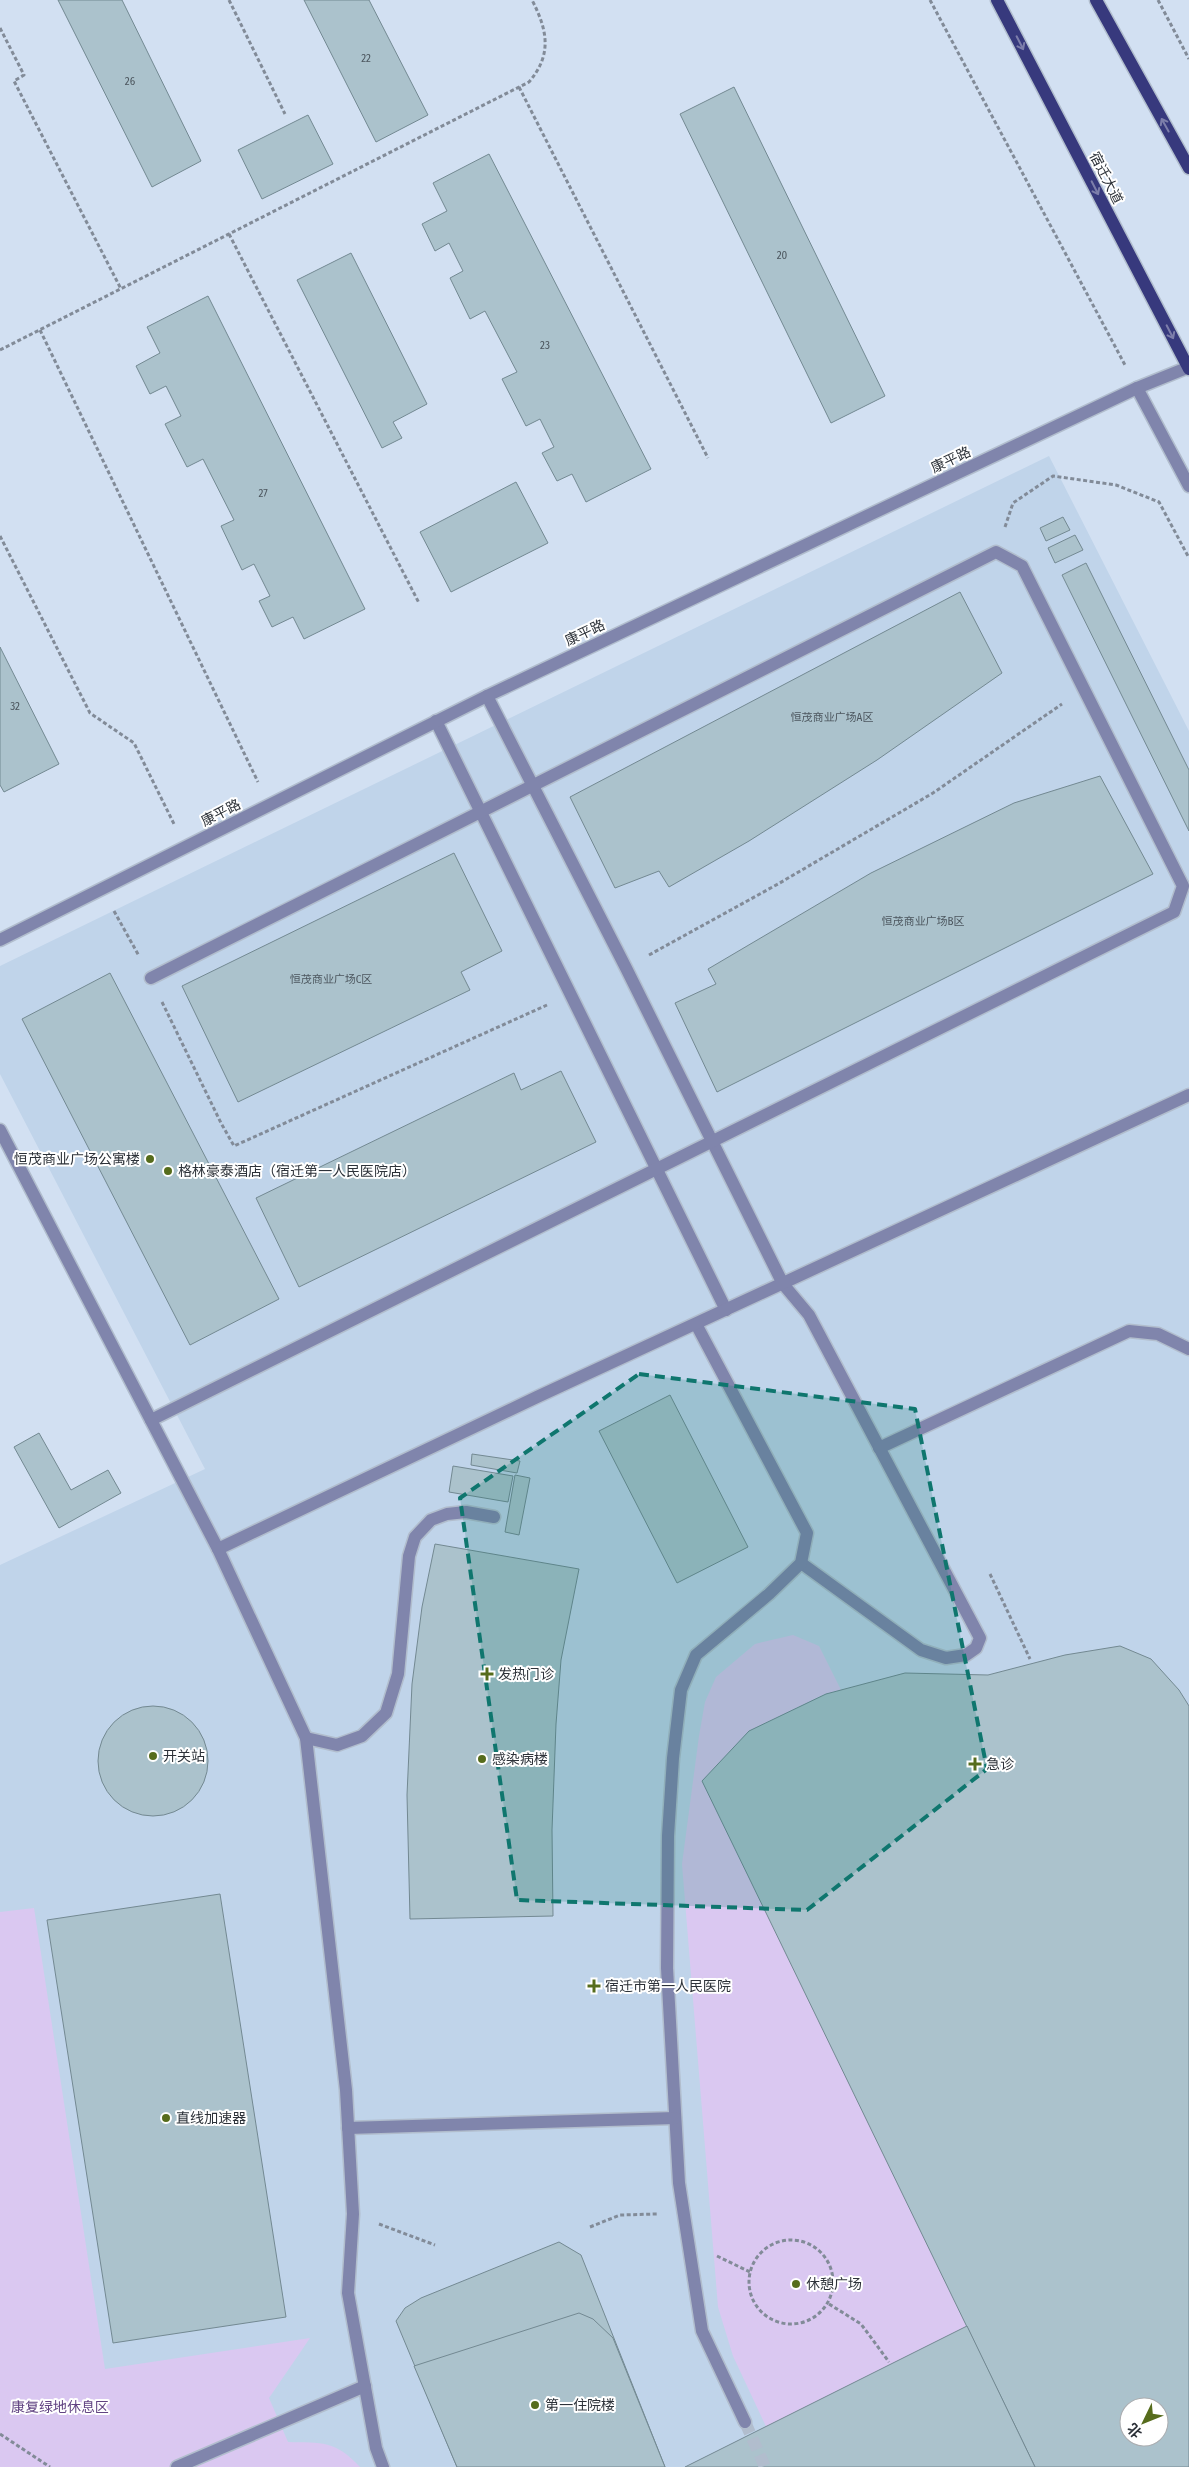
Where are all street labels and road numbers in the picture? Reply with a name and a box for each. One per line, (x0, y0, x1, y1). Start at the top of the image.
street label: 宿迁大道 (1086, 149, 1126, 207)
street label: 康平路 (928, 443, 974, 477)
street label: 康平路 (562, 616, 608, 650)
street label: 康平路 (198, 796, 244, 830)

